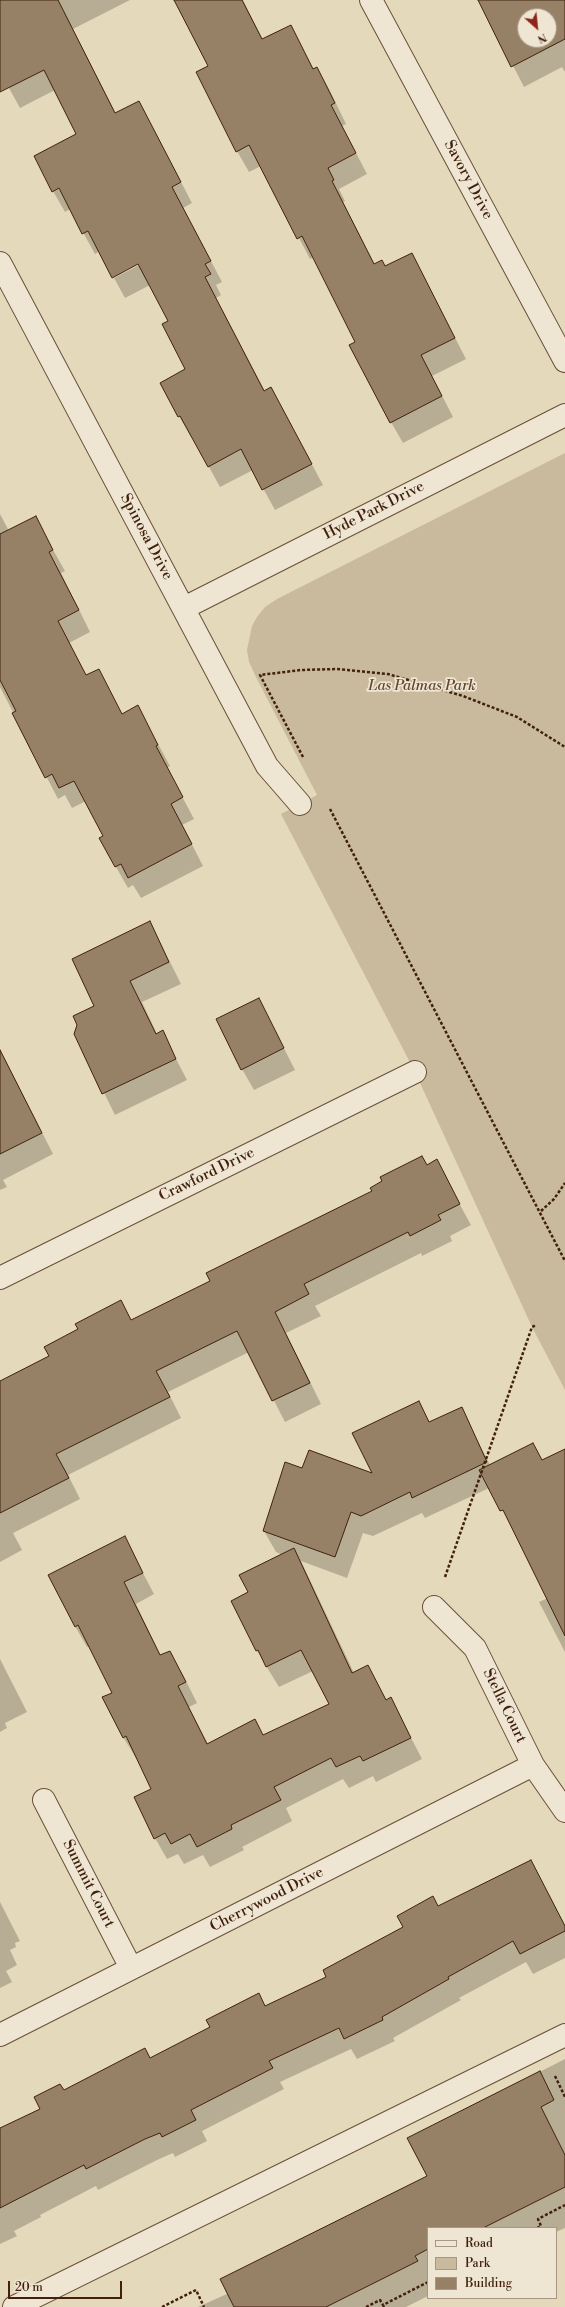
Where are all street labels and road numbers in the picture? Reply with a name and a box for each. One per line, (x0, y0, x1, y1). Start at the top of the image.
street label: Savory Drive (440, 137, 496, 223)
street label: Hyde Park Drive (321, 478, 427, 544)
street label: Spinosa Drive (116, 491, 176, 583)
street label: Crawford Drive (156, 1144, 258, 1206)
street label: Stella Court (478, 1666, 530, 1746)
street label: Summit Court (58, 1837, 118, 1931)
street label: Cherrywood Drive (207, 1864, 327, 1936)

